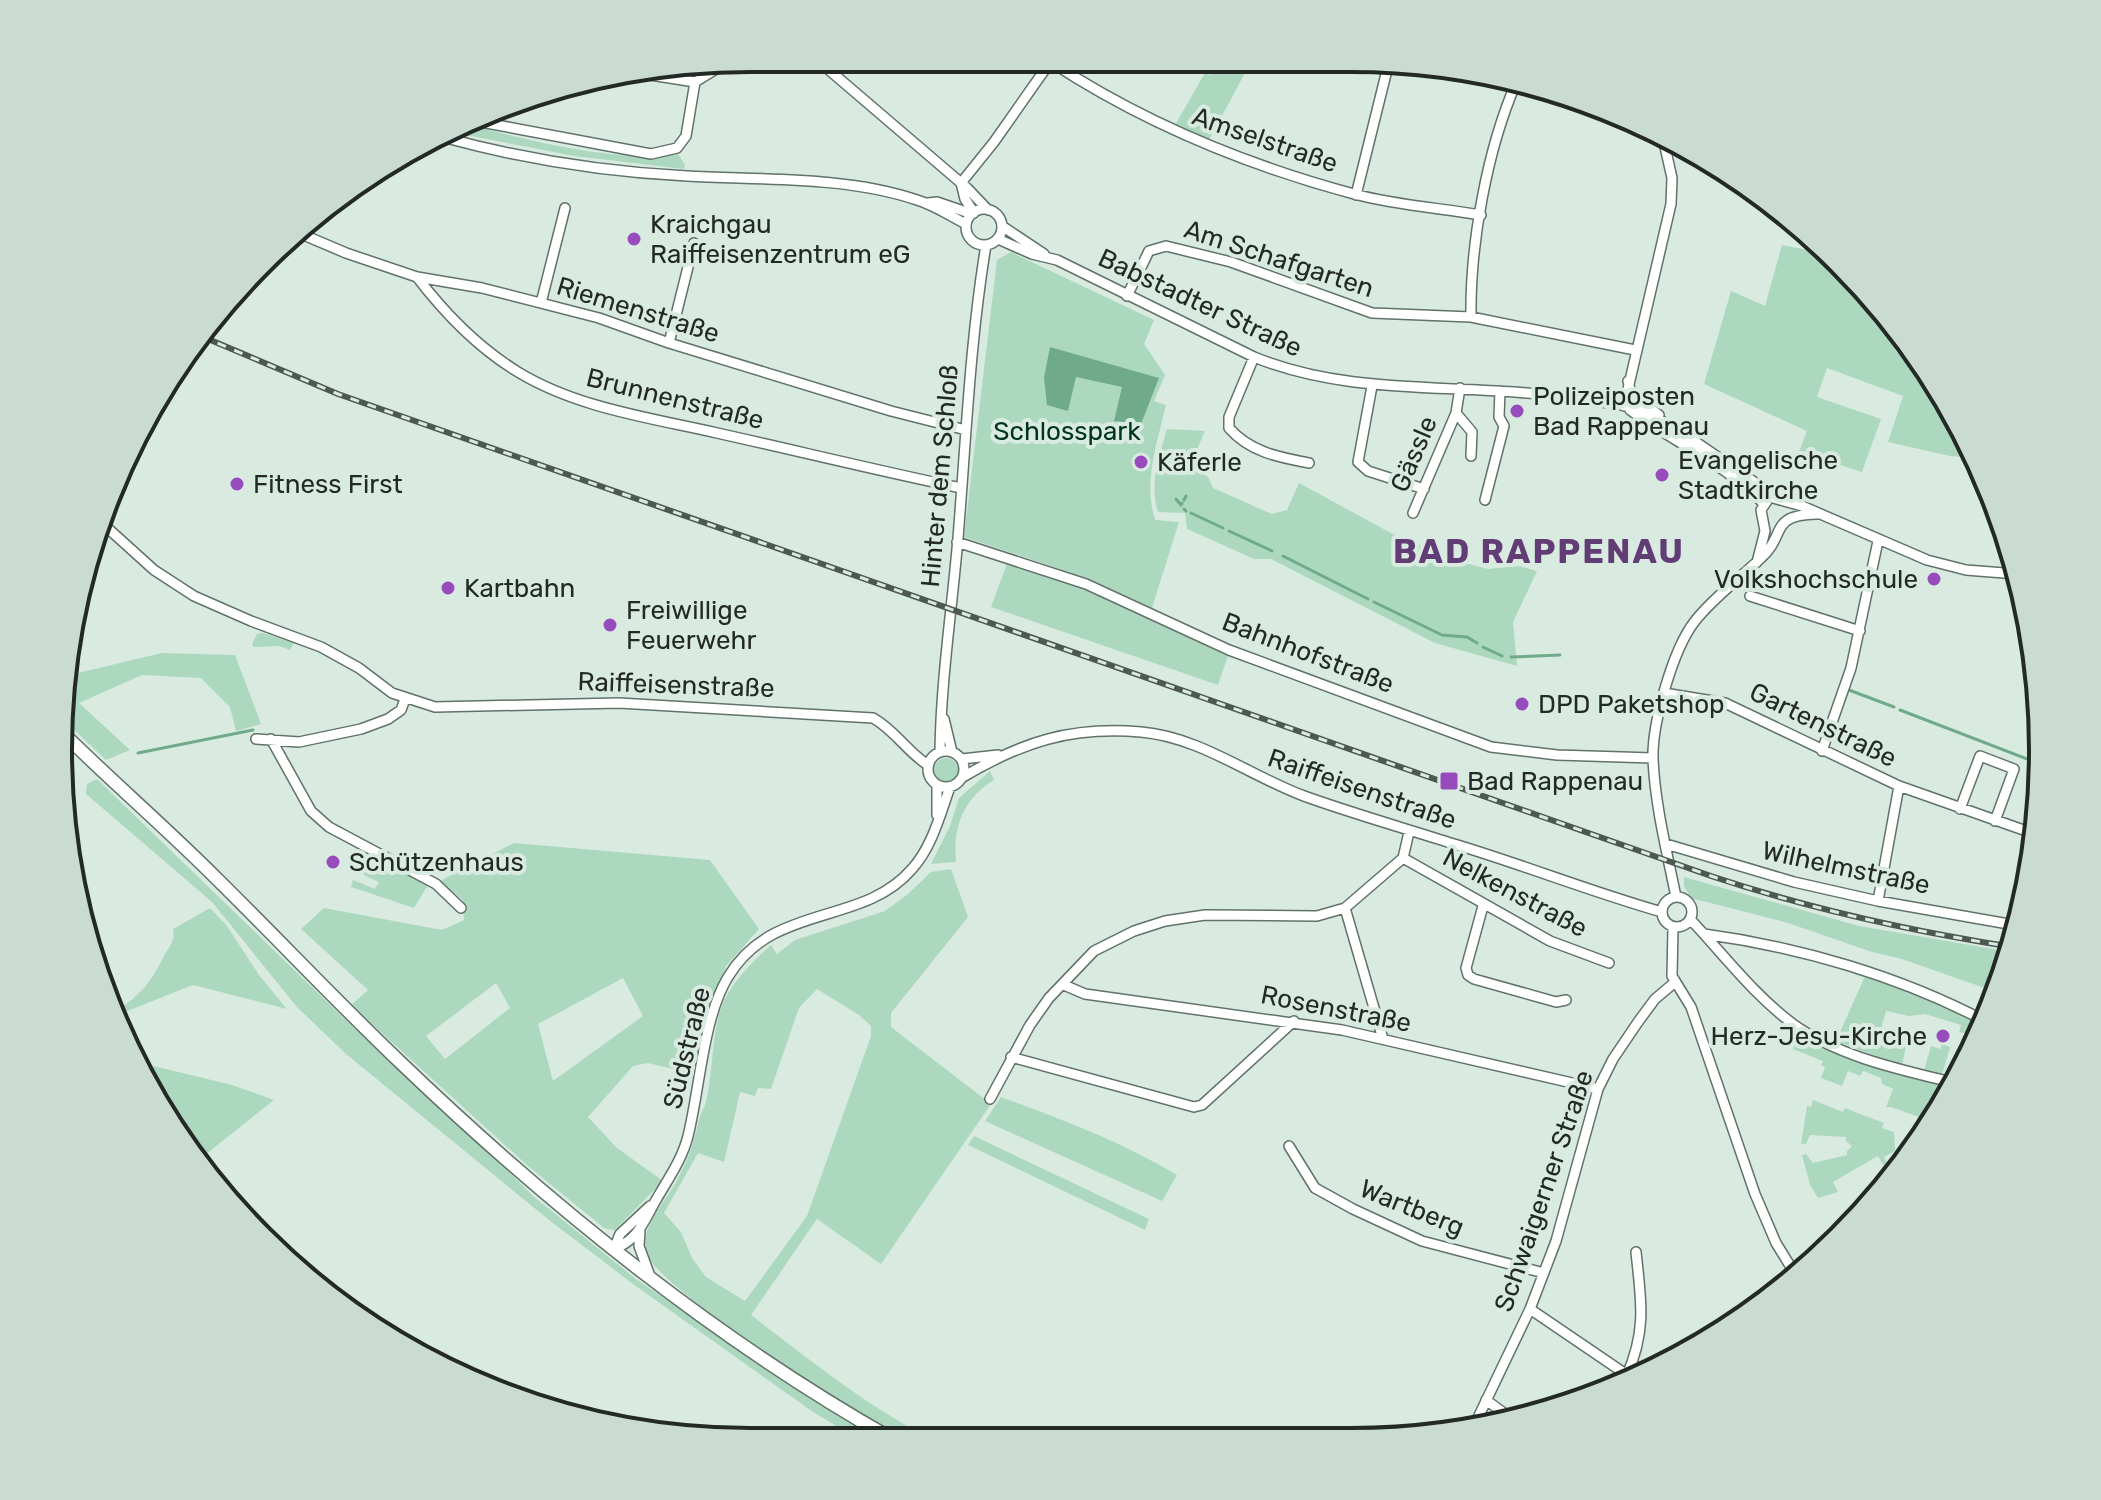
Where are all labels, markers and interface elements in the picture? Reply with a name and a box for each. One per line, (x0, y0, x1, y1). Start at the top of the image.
street label: Amselstraße (1188, 101, 1342, 179)
place label: Kraichgau Raiffeisenzentrum eG (650, 209, 910, 270)
street label: Am Schafgarten (1180, 214, 1378, 304)
marker: Kraichgau Raiffeisenzentrum eG (625, 230, 643, 248)
street label: Babstadter Straße (1093, 242, 1307, 364)
street label: Riemenstraße (553, 271, 723, 349)
street label: Brunnenstraße (583, 362, 767, 436)
street label: Hinter dem Schloß (915, 363, 965, 589)
place label: Polizeiposten Bad Rappenau (1533, 381, 1709, 442)
marker: Polizeiposten Bad Rappenau (1508, 402, 1526, 420)
street label: Gässle (1384, 411, 1444, 497)
park label: Schlosspark (993, 416, 1141, 447)
place label: Evangelische Stadtkirche (1678, 445, 1838, 506)
place label: Käferle (1157, 447, 1242, 478)
marker: Käferle (1132, 453, 1150, 471)
marker: Evangelische Stadtkirche (1653, 466, 1671, 484)
place label: Fitness First (253, 469, 403, 500)
marker: Fitness First (228, 475, 246, 493)
district label: BAD RAPPENAU (1393, 531, 1685, 572)
place label: Volkshochschule (1714, 564, 1918, 595)
marker: Volkshochschule (1925, 570, 1943, 588)
place label: Kartbahn (464, 573, 575, 604)
marker: Kartbahn (439, 579, 457, 597)
place label: Freiwillige Feuerwehr (626, 595, 756, 656)
street label: Bahnhofstraße (1218, 606, 1398, 700)
marker: Freiwillige Feuerwehr (601, 616, 619, 634)
street label: Raiffeisenstraße (577, 666, 775, 704)
street label: Gartenstraße (1744, 676, 1902, 774)
place label: DPD Paketshop (1538, 689, 1725, 720)
marker: DPD Paketshop (1513, 695, 1531, 713)
street label: Raiffeisenstraße (1264, 742, 1460, 836)
place label: Bad Rappenau (1467, 766, 1643, 797)
marker: Bad Rappenau (1438, 770, 1460, 792)
street label: Wilhelmstraße (1759, 835, 1933, 901)
street label: Nelkenstraße (1437, 842, 1593, 944)
place label: Schützenhaus (349, 847, 524, 878)
marker: Schützenhaus (324, 853, 342, 871)
street label: Rosenstraße (1258, 979, 1414, 1039)
street label: Südstraße (657, 984, 717, 1112)
place label: Herz-Jesu-Kirche (1711, 1021, 1927, 1052)
marker: Herz-Jesu-Kirche (1934, 1027, 1952, 1045)
street label: Schwaigerner Straße (1488, 1066, 1600, 1316)
street label: Wartberg (1355, 1173, 1469, 1243)

